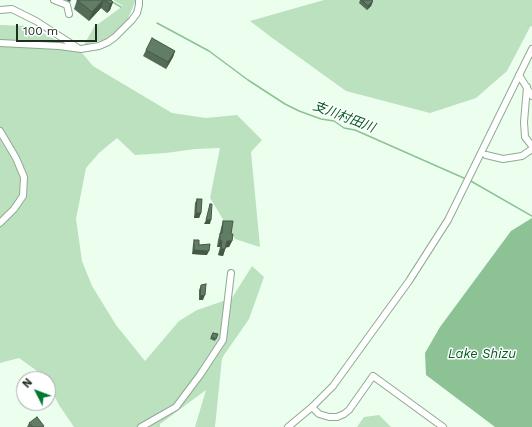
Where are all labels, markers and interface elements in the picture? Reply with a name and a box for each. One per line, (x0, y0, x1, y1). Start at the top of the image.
scale bar (18, 16, 99, 42)
text: 100 m (23, 24, 58, 38)
water label: 支川村田川 (311, 98, 377, 136)
water label: Lake Shizu (448, 346, 516, 362)
north arrow (16, 371, 56, 411)
text: N (20, 376, 35, 391)

